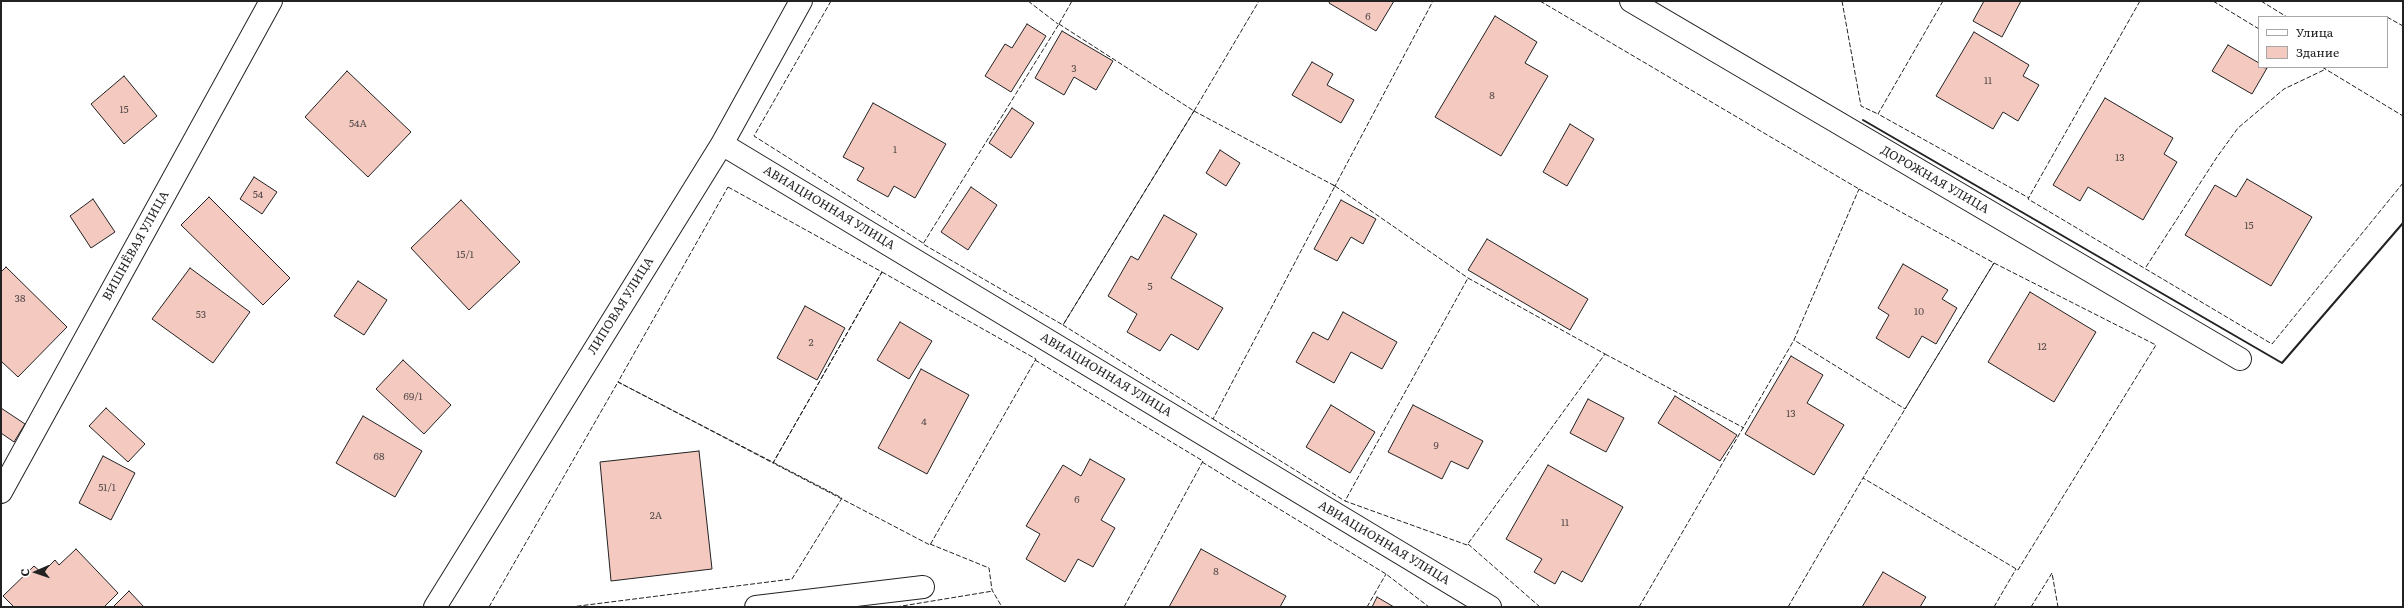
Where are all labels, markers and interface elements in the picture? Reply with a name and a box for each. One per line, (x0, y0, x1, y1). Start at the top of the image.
house number: 6 (1365, 11, 1371, 23)
legend (2258, 16, 2388, 68)
text: Улица (2296, 23, 2333, 41)
text: Здание (2296, 43, 2339, 61)
house number: 3 (1071, 63, 1077, 75)
house number: 11 (1984, 75, 1992, 87)
house number: 8 (1489, 90, 1495, 102)
house number: 15 (119, 104, 129, 116)
house number: 54А (349, 118, 367, 130)
street label: ДОРОЖНАЯ УЛИЦА (1879, 143, 1991, 217)
house number: 1 (893, 144, 897, 156)
house number: 13 (2115, 152, 2125, 164)
street label: АВИАЦИОННАЯ УЛИЦА (761, 163, 897, 253)
street label: ВИШНЁВАЯ УЛИЦА (100, 189, 172, 303)
house number: 54 (253, 189, 263, 201)
house number: 15 (2244, 220, 2254, 232)
house number: 15/1 (456, 249, 474, 261)
street label: ЛИПОВАЯ УЛИЦА (585, 255, 657, 357)
house number: 5 (1147, 281, 1153, 293)
house number: 38 (15, 293, 25, 305)
house number: 10 (1914, 306, 1924, 318)
house number: 53 (196, 309, 206, 321)
street label: АВИАЦИОННАЯ УЛИЦА (1038, 330, 1174, 420)
house number: 2 (808, 337, 814, 349)
house number: 12 (2037, 341, 2047, 353)
house number: 69/1 (404, 391, 422, 403)
house number: 13 (1786, 408, 1796, 420)
house number: 4 (921, 416, 927, 428)
house number: 9 (1433, 440, 1439, 452)
house number: 68 (374, 451, 384, 463)
house number: 51/1 (98, 482, 116, 494)
house number: 6 (1074, 494, 1080, 506)
street label: АВИАЦИОННАЯ УЛИЦА (1316, 498, 1452, 588)
house number: 2А (650, 510, 662, 522)
house number: 11 (1561, 517, 1569, 529)
north arrow (16, 552, 56, 592)
house number: 8 (1213, 566, 1219, 578)
text: С (16, 568, 32, 577)

